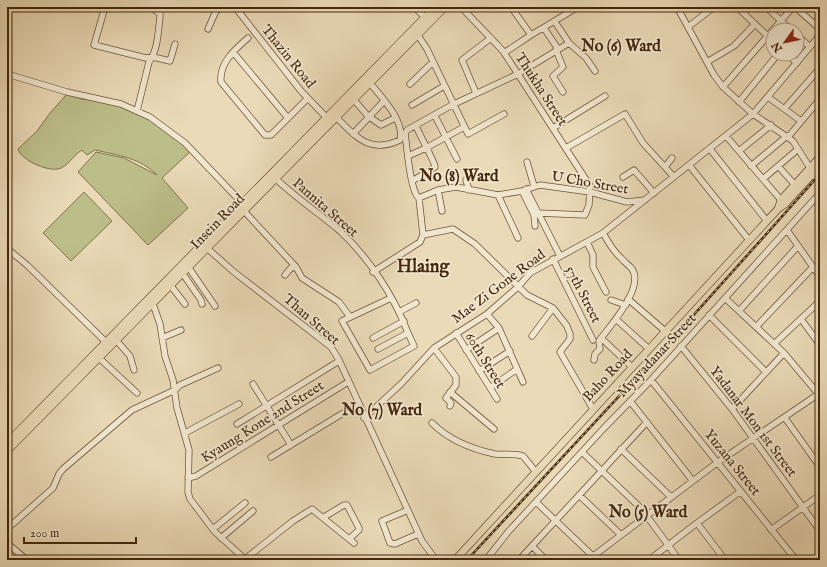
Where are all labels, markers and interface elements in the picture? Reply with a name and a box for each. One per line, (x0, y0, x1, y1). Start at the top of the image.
street label: Thazin Road (257, 21, 320, 92)
north arrow (765, 22, 805, 62)
district label: No (6) Ward (580, 37, 661, 57)
text: N (769, 39, 786, 56)
street label: Thukha Street (511, 50, 572, 130)
district label: No (8) Ward (418, 167, 499, 187)
street label: U Cho Street (550, 167, 630, 199)
street label: Pannita Street (289, 174, 362, 241)
street label: Insein Road (187, 190, 249, 253)
street label: Mae Zi Gone Road (448, 245, 549, 328)
district label: Hlaing (397, 256, 450, 279)
street label: 57th Street (561, 263, 605, 326)
street label: Than Street (279, 290, 343, 349)
street label: Myayadanar Street (613, 310, 700, 401)
street label: 60th Street (461, 329, 510, 392)
street label: Baho Road (579, 345, 637, 406)
street label: Yadanar Mon 1st Street (706, 363, 801, 481)
street label: Kyaung Kone 2nd Street (198, 377, 327, 467)
district label: No (7) Ward (341, 401, 423, 421)
street label: Yuzana Street (700, 426, 765, 500)
district label: No (5) Ward (608, 503, 688, 523)
scale bar (24, 519, 136, 545)
text: 200 m (30, 526, 59, 541)

